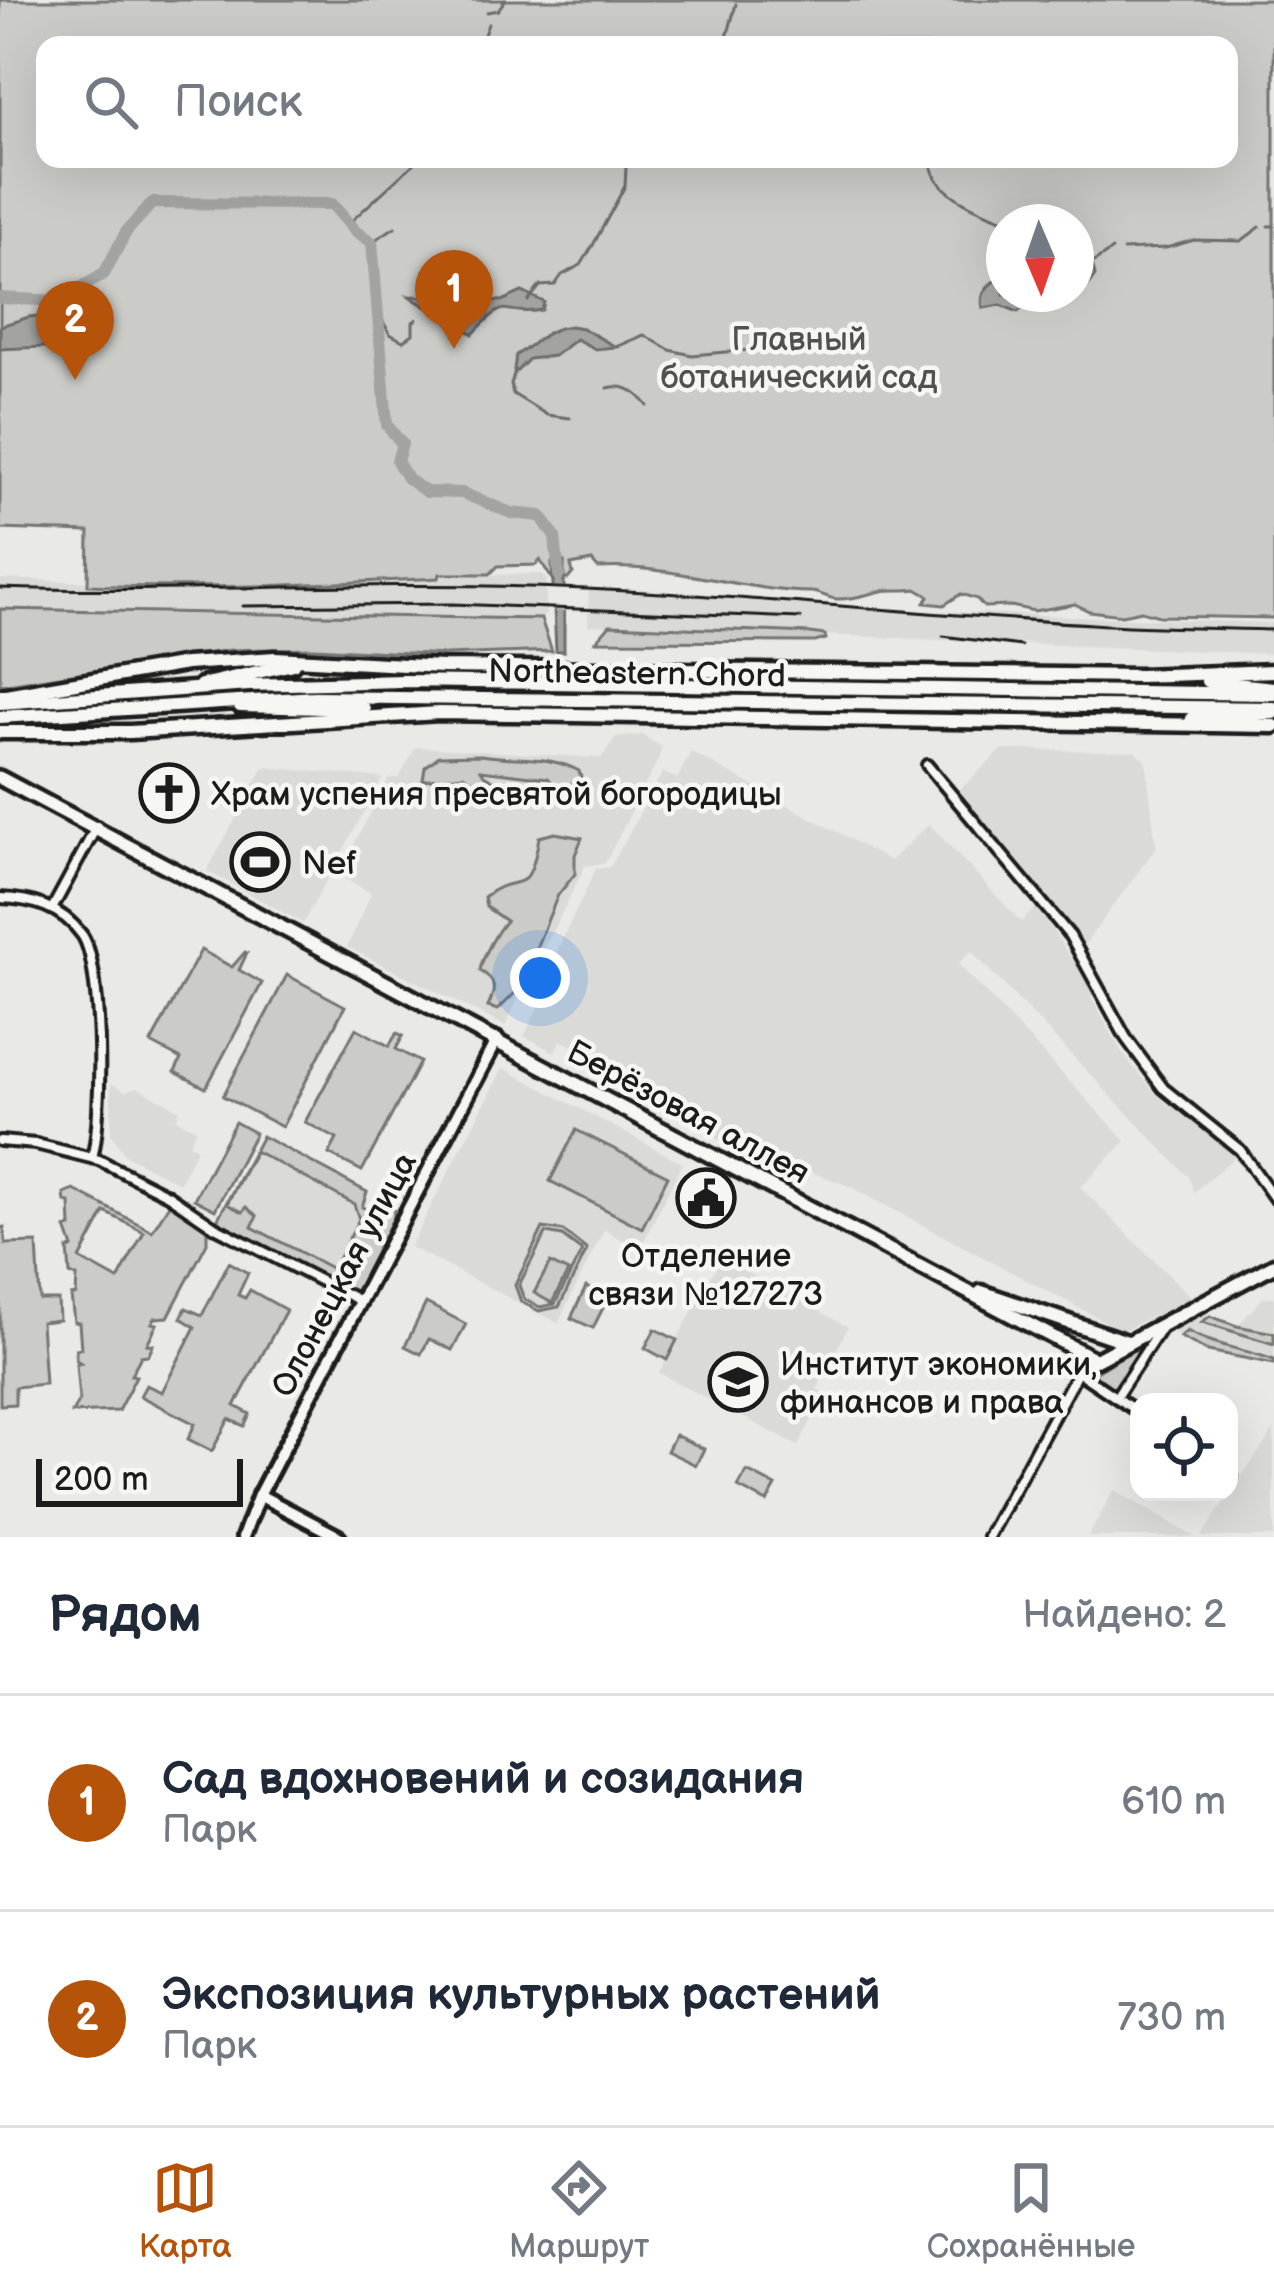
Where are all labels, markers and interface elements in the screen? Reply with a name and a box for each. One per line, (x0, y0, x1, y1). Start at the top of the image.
search box (36, 36, 1238, 168)
icon: search (78, 69, 144, 135)
text: Поиск (174, 75, 302, 130)
north arrow (986, 204, 1094, 312)
pin: 1 (415, 250, 493, 349)
pin: 2 (36, 281, 114, 380)
park label: Главный ботанический сад (660, 320, 938, 398)
street label: Northeastern Chord (488, 651, 786, 697)
church icon: Храм успения пресвятой богородицы (138, 762, 200, 824)
place label: Храм успения пресвятой богородицы (211, 775, 782, 815)
sports icon: Nef (229, 831, 291, 893)
place label: Nef (302, 844, 357, 884)
your location (510, 948, 570, 1008)
street label: Берёзовая аллея (560, 1032, 816, 1194)
street label: Олонецкая улица (263, 1146, 426, 1404)
public building icon: Отделение связи №127273 (675, 1167, 737, 1229)
place label: Отделение связи №127273 (589, 1237, 823, 1315)
place label: Институт экономики, финансов и права (780, 1345, 1097, 1423)
school or university icon: Институт экономики, финансов и права (707, 1351, 769, 1413)
map controls (1130, 1393, 1238, 1501)
button: locate (1130, 1393, 1238, 1501)
scale bar (36, 1453, 243, 1506)
text: 200 m (54, 1460, 148, 1500)
text: Рядом (48, 1585, 202, 1646)
text: Найдено: 2 (1022, 1592, 1226, 1639)
text: Сад вдохновений и созидания (162, 1752, 804, 1807)
text: 1 (79, 1779, 95, 1826)
text: 610 m (1121, 1779, 1226, 1826)
text: Парк (162, 1807, 257, 1854)
text: Экспозиция культурных растений (162, 1968, 881, 2023)
text: 2 (75, 1995, 99, 2042)
text: 730 m (1117, 1995, 1226, 2042)
text: Парк (162, 2023, 257, 2070)
tab: Карта (139, 2155, 232, 2267)
tab: Маршрут (509, 2155, 649, 2267)
tab: Сохранённые (927, 2155, 1135, 2267)

